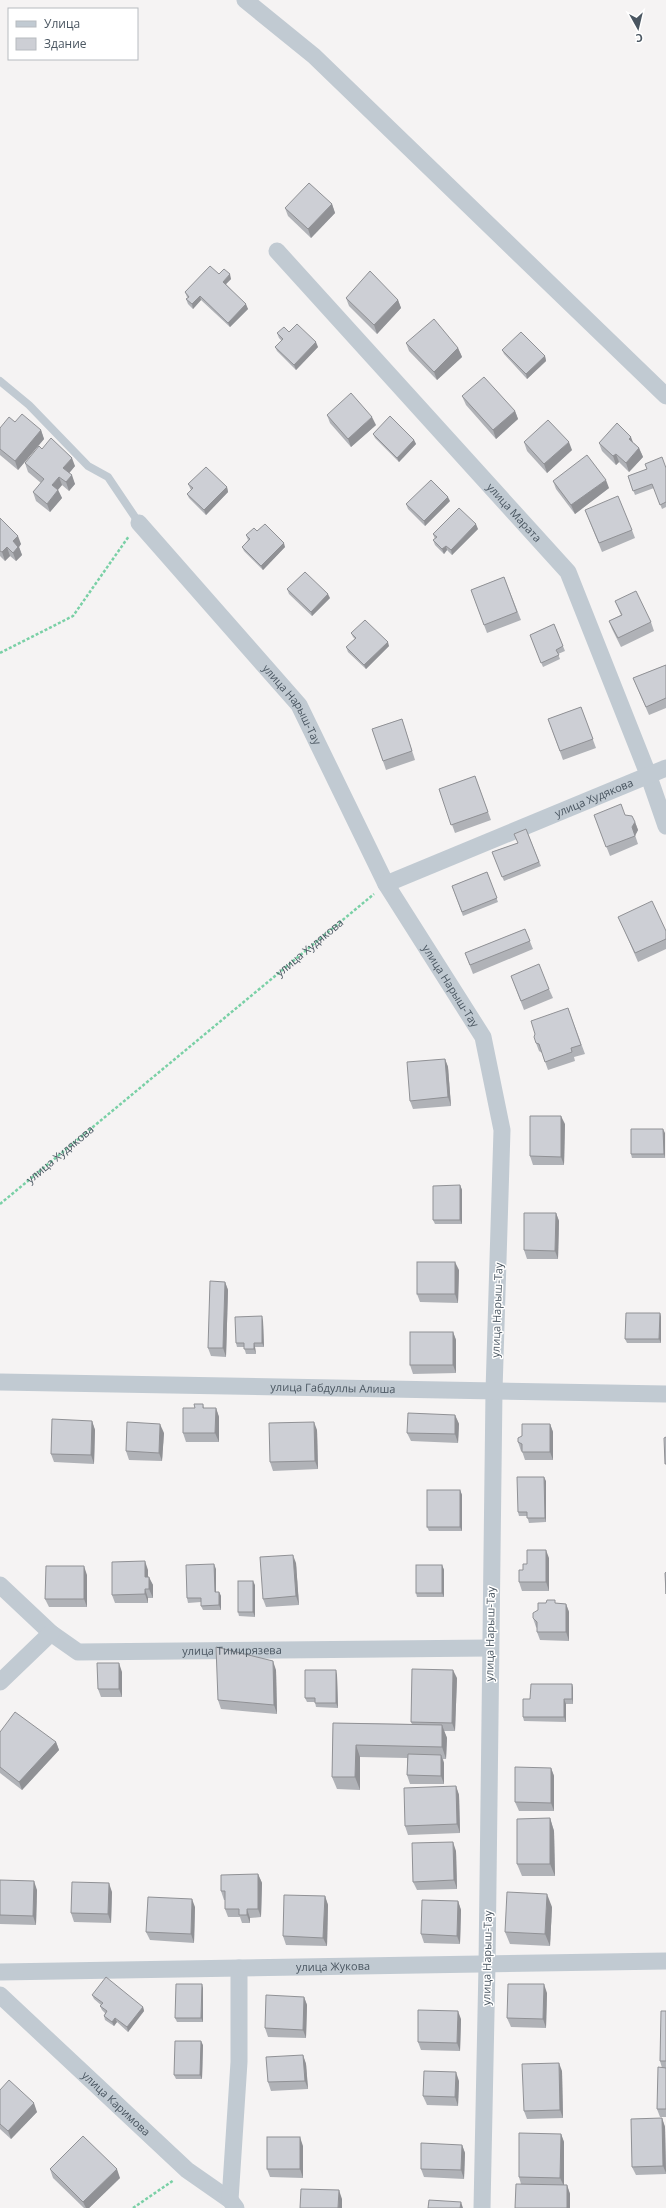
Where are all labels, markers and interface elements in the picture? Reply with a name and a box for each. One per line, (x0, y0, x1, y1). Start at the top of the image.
legend (8, 8, 138, 60)
north arrow (618, 8, 658, 48)
text: Улица (44, 15, 80, 32)
text: С (635, 30, 644, 46)
text: Здание (44, 35, 87, 52)
street label: улица Марата (484, 479, 545, 545)
street label: улица Нарыш-Тау (259, 661, 325, 747)
street label: улица Худякова (552, 774, 635, 820)
street label: улица Худякова (272, 915, 346, 980)
street label: улица Нарыш-Тау (419, 941, 483, 1030)
street label: улица Худякова (23, 1121, 97, 1186)
street label: улица Нарыш-Тау (487, 1262, 506, 1358)
street label: улица Габдуллы Алиша (270, 1379, 396, 1396)
street label: улица Нарыш-Тау (481, 1586, 498, 1682)
street label: улица Тимирязева (182, 1642, 282, 1658)
street label: улица Нарыш-Тау (478, 1910, 495, 2006)
street label: улица Жукова (296, 1958, 370, 1974)
street label: улица Каримова (79, 2068, 154, 2139)

